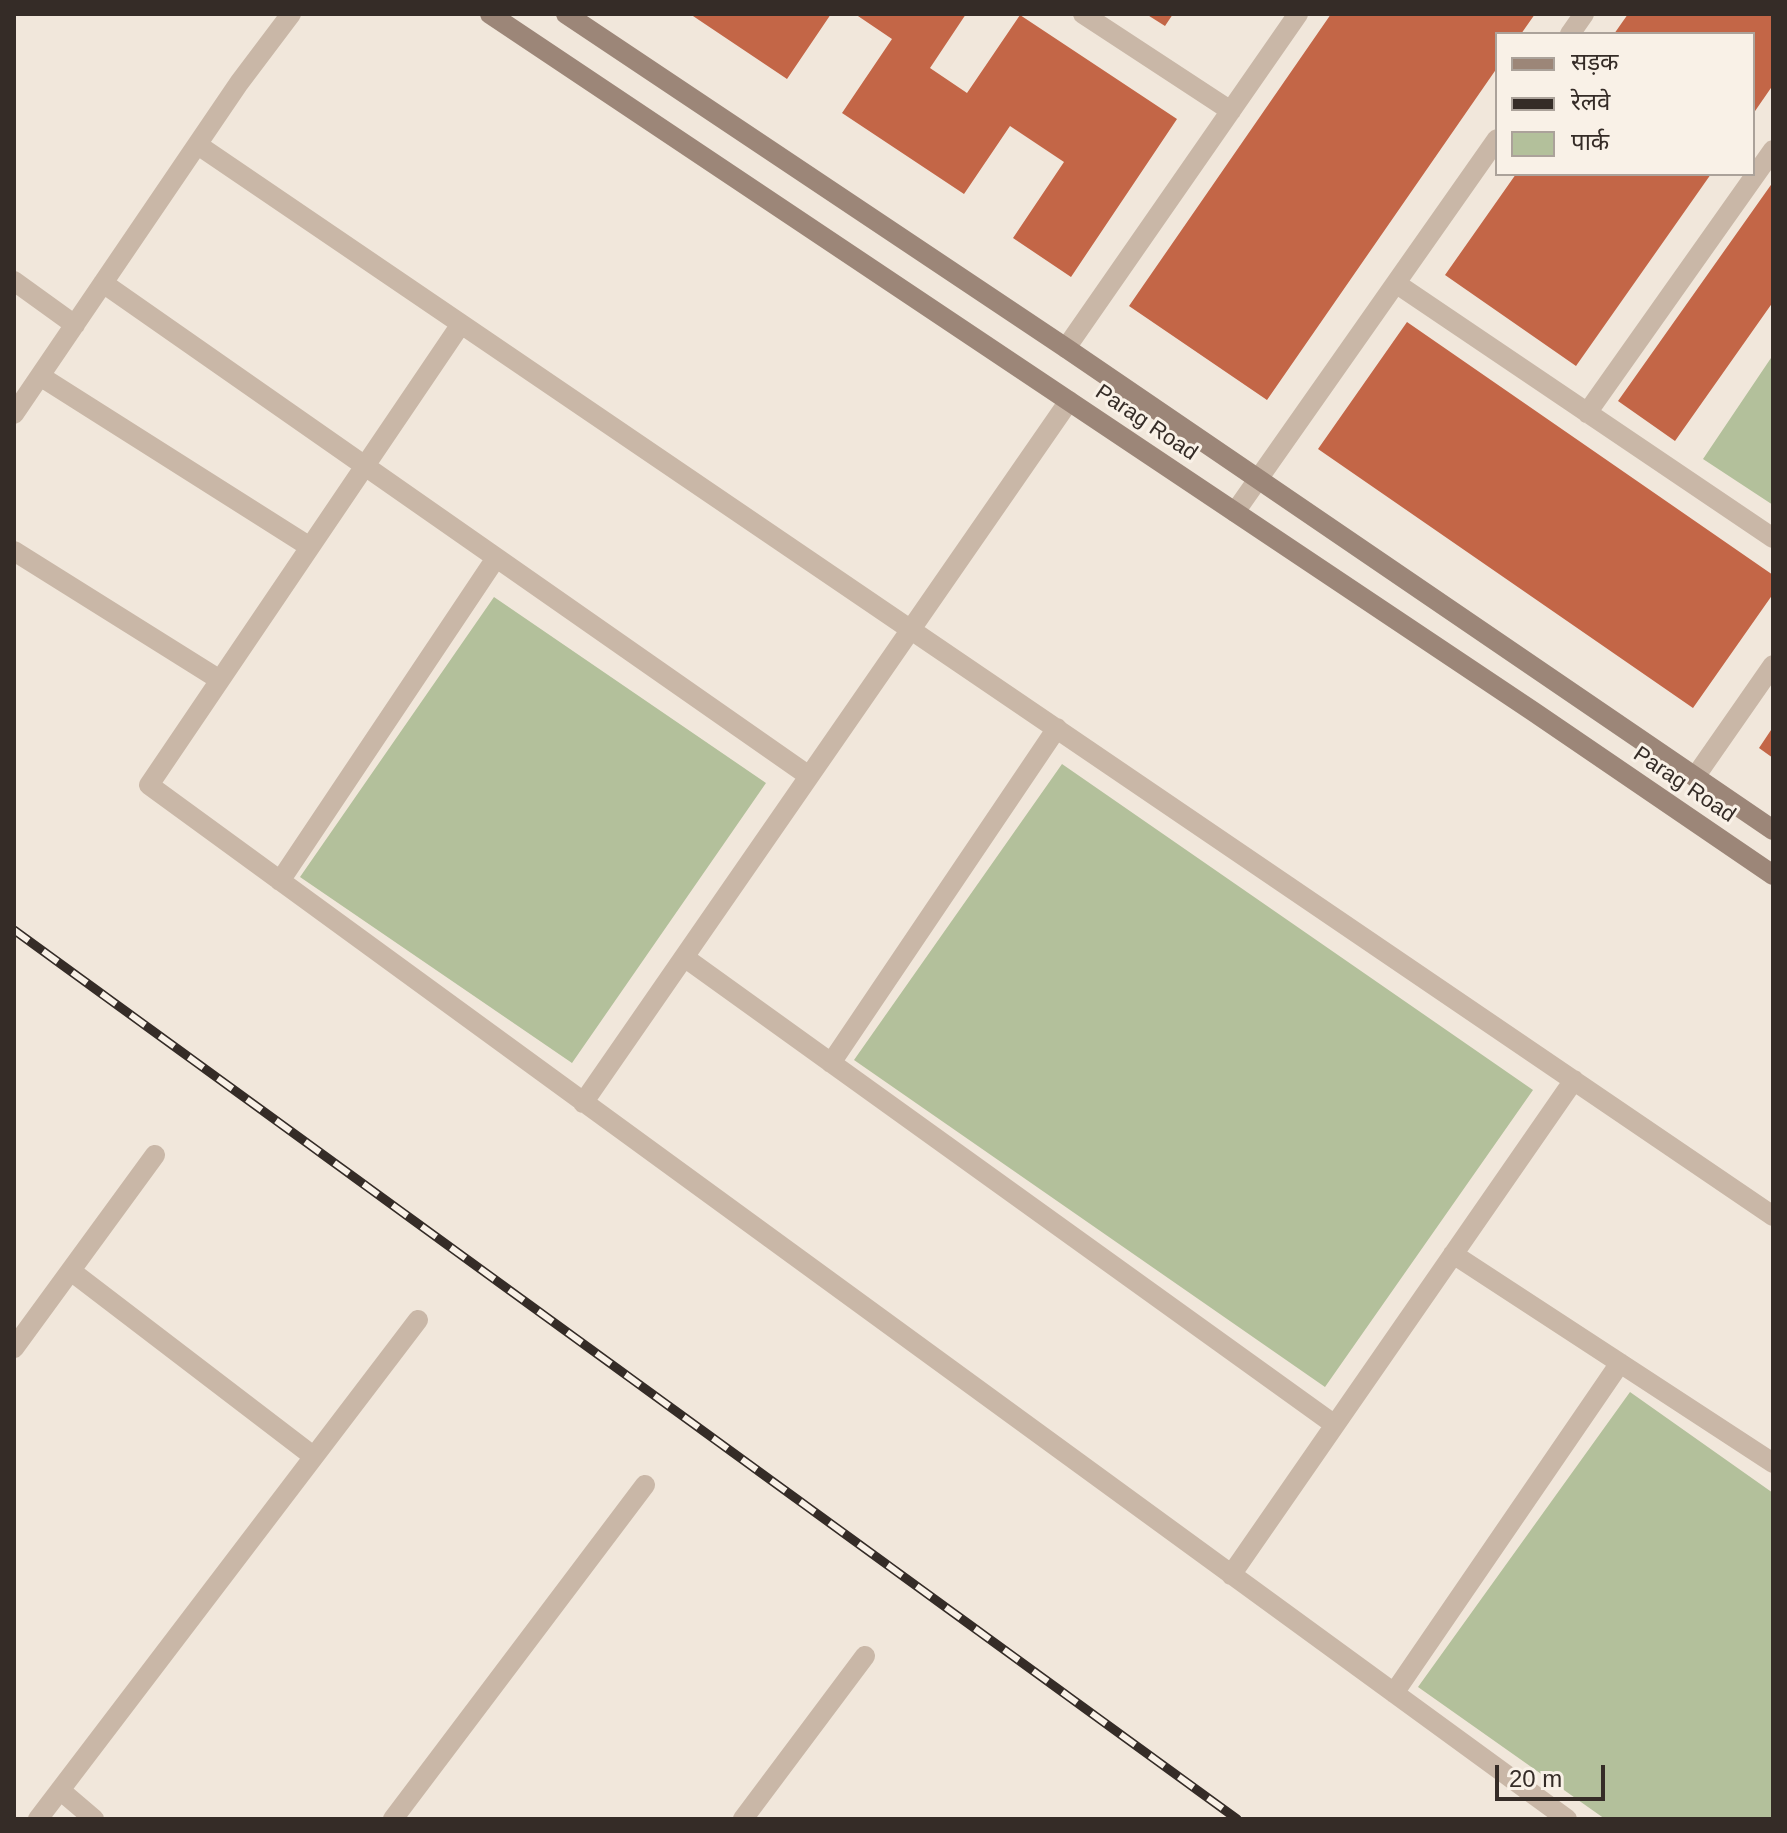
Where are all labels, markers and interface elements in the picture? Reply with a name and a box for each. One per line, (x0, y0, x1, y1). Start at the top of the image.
legend (1495, 32, 1755, 176)
text: सड़क (1571, 48, 1619, 75)
text: रेलवे (1571, 88, 1610, 115)
text: पार्क (1571, 128, 1609, 155)
street label: Parag Road (1090, 379, 1202, 467)
street label: Parag Road (1628, 741, 1740, 829)
scale bar (1499, 1749, 1609, 1799)
text: 20 m (1509, 1765, 1562, 1792)

